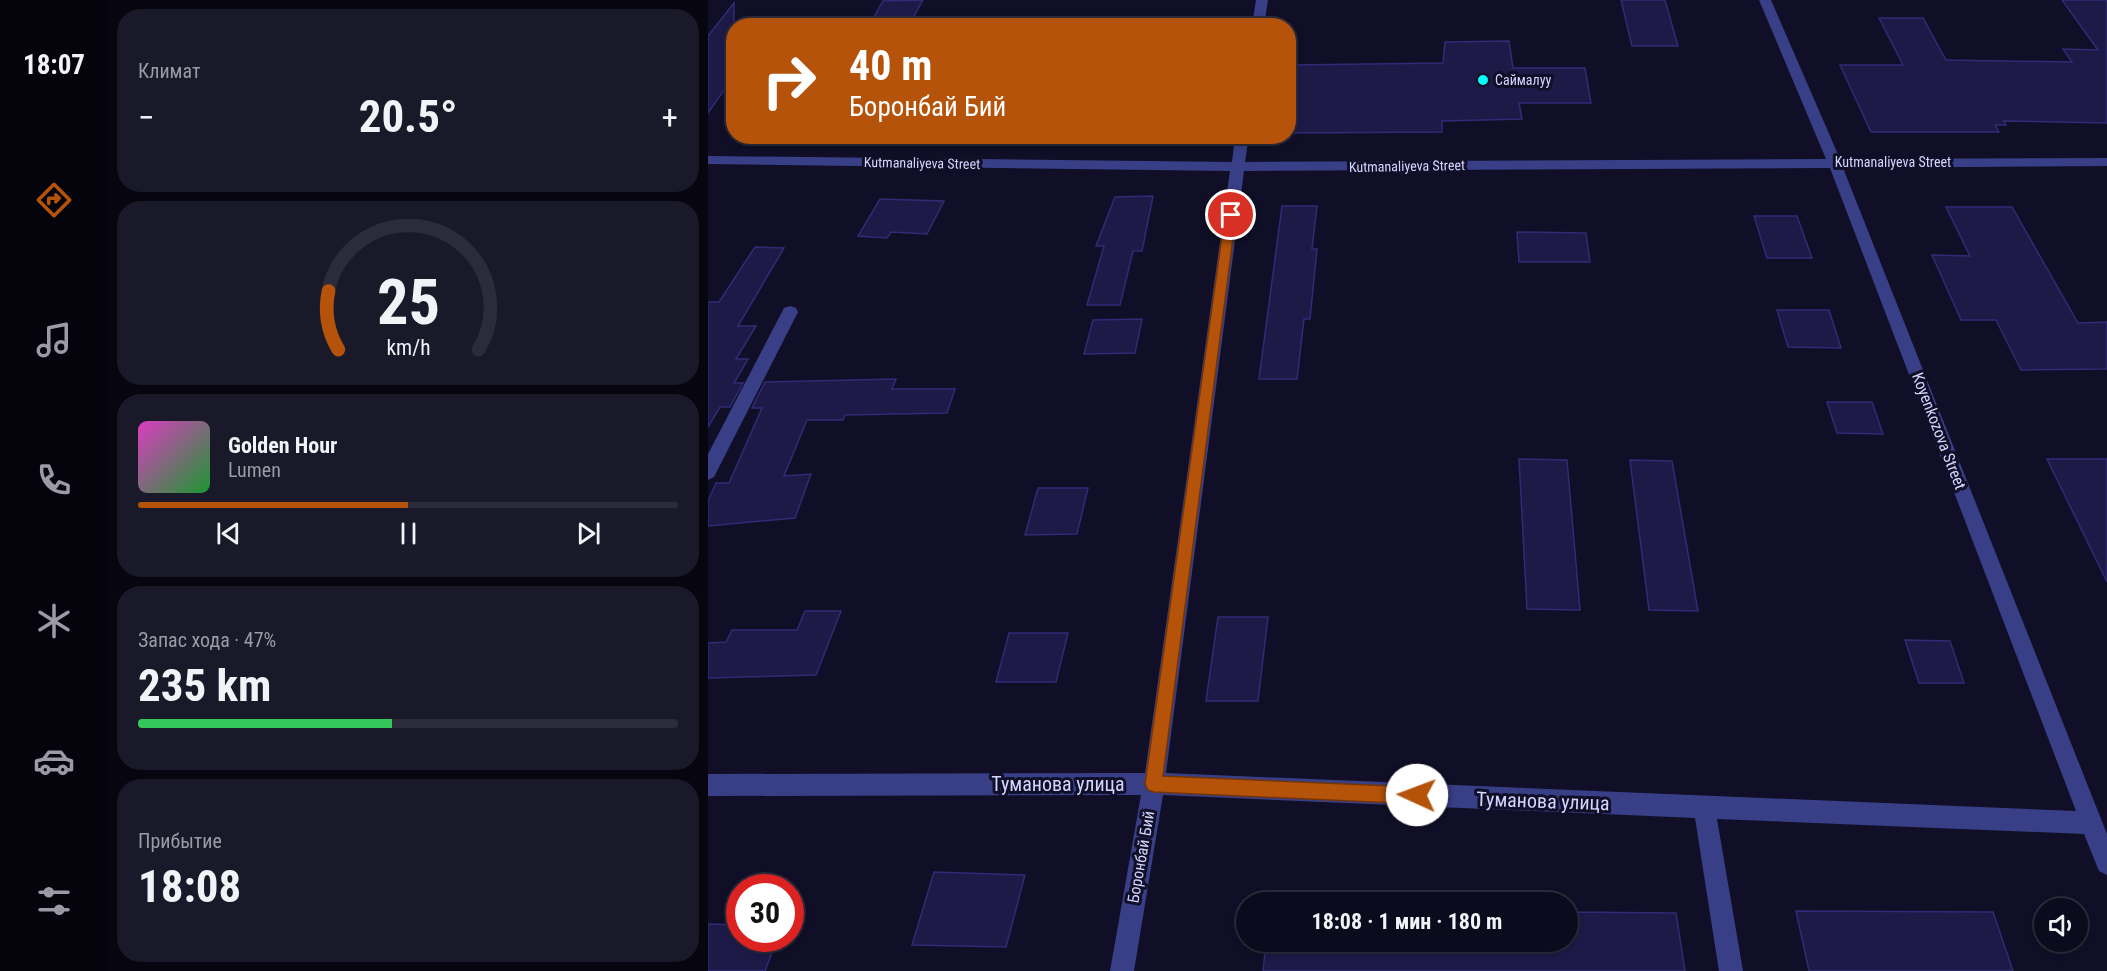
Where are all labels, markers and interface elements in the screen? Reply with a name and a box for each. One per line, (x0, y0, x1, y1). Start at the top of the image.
text: 40 m (849, 41, 932, 90)
icon: right (750, 42, 828, 120)
text: 18:07 (23, 49, 85, 81)
text: Климат (138, 59, 200, 83)
place label: Саймалуу (1495, 72, 1551, 88)
marker: Саймалуу (1476, 73, 1490, 87)
text: 20.5° (359, 90, 457, 143)
text: Боронбай Бий (849, 91, 1006, 123)
text: − (138, 98, 155, 137)
text: + (662, 98, 678, 137)
street label: Kutmanaliyeva Street (864, 154, 980, 172)
street label: Kutmanaliyeva Street (1835, 154, 1951, 170)
street label: Kutmanaliyeva Street (1349, 157, 1465, 175)
icon: directions (33, 179, 75, 221)
pin (1205, 189, 1256, 240)
icon: arrive (1214, 198, 1247, 231)
text: 25 (376, 266, 440, 339)
icon: music (33, 319, 75, 361)
text: km/h (386, 336, 430, 361)
street label: Koyenkozova Street (1908, 370, 1970, 492)
text: Golden Hour (228, 433, 337, 458)
text: Lumen (228, 458, 281, 482)
icon: phone (33, 459, 75, 501)
icon: previous (212, 517, 245, 550)
icon: pause (392, 517, 425, 550)
icon: next (572, 517, 605, 550)
icon: climate (33, 600, 75, 642)
text: Запас хода · 47% (138, 628, 276, 652)
text: 235 km (138, 659, 271, 712)
icon: car (33, 740, 75, 782)
position arrow (1385, 763, 1449, 827)
street label: Туманова улица (991, 772, 1125, 796)
street label: Туманова улица (1476, 787, 1610, 815)
street label: Боронбай Бий (1124, 809, 1158, 905)
text: Прибытие (138, 829, 222, 853)
text: 18:08 (138, 860, 241, 913)
speed limit sign: 30 (726, 874, 804, 952)
icon: filters (33, 880, 75, 922)
map controls (2034, 898, 2088, 952)
button: sound (2034, 898, 2088, 952)
text: 18:08 · 1 мин · 180 m (1312, 909, 1502, 934)

